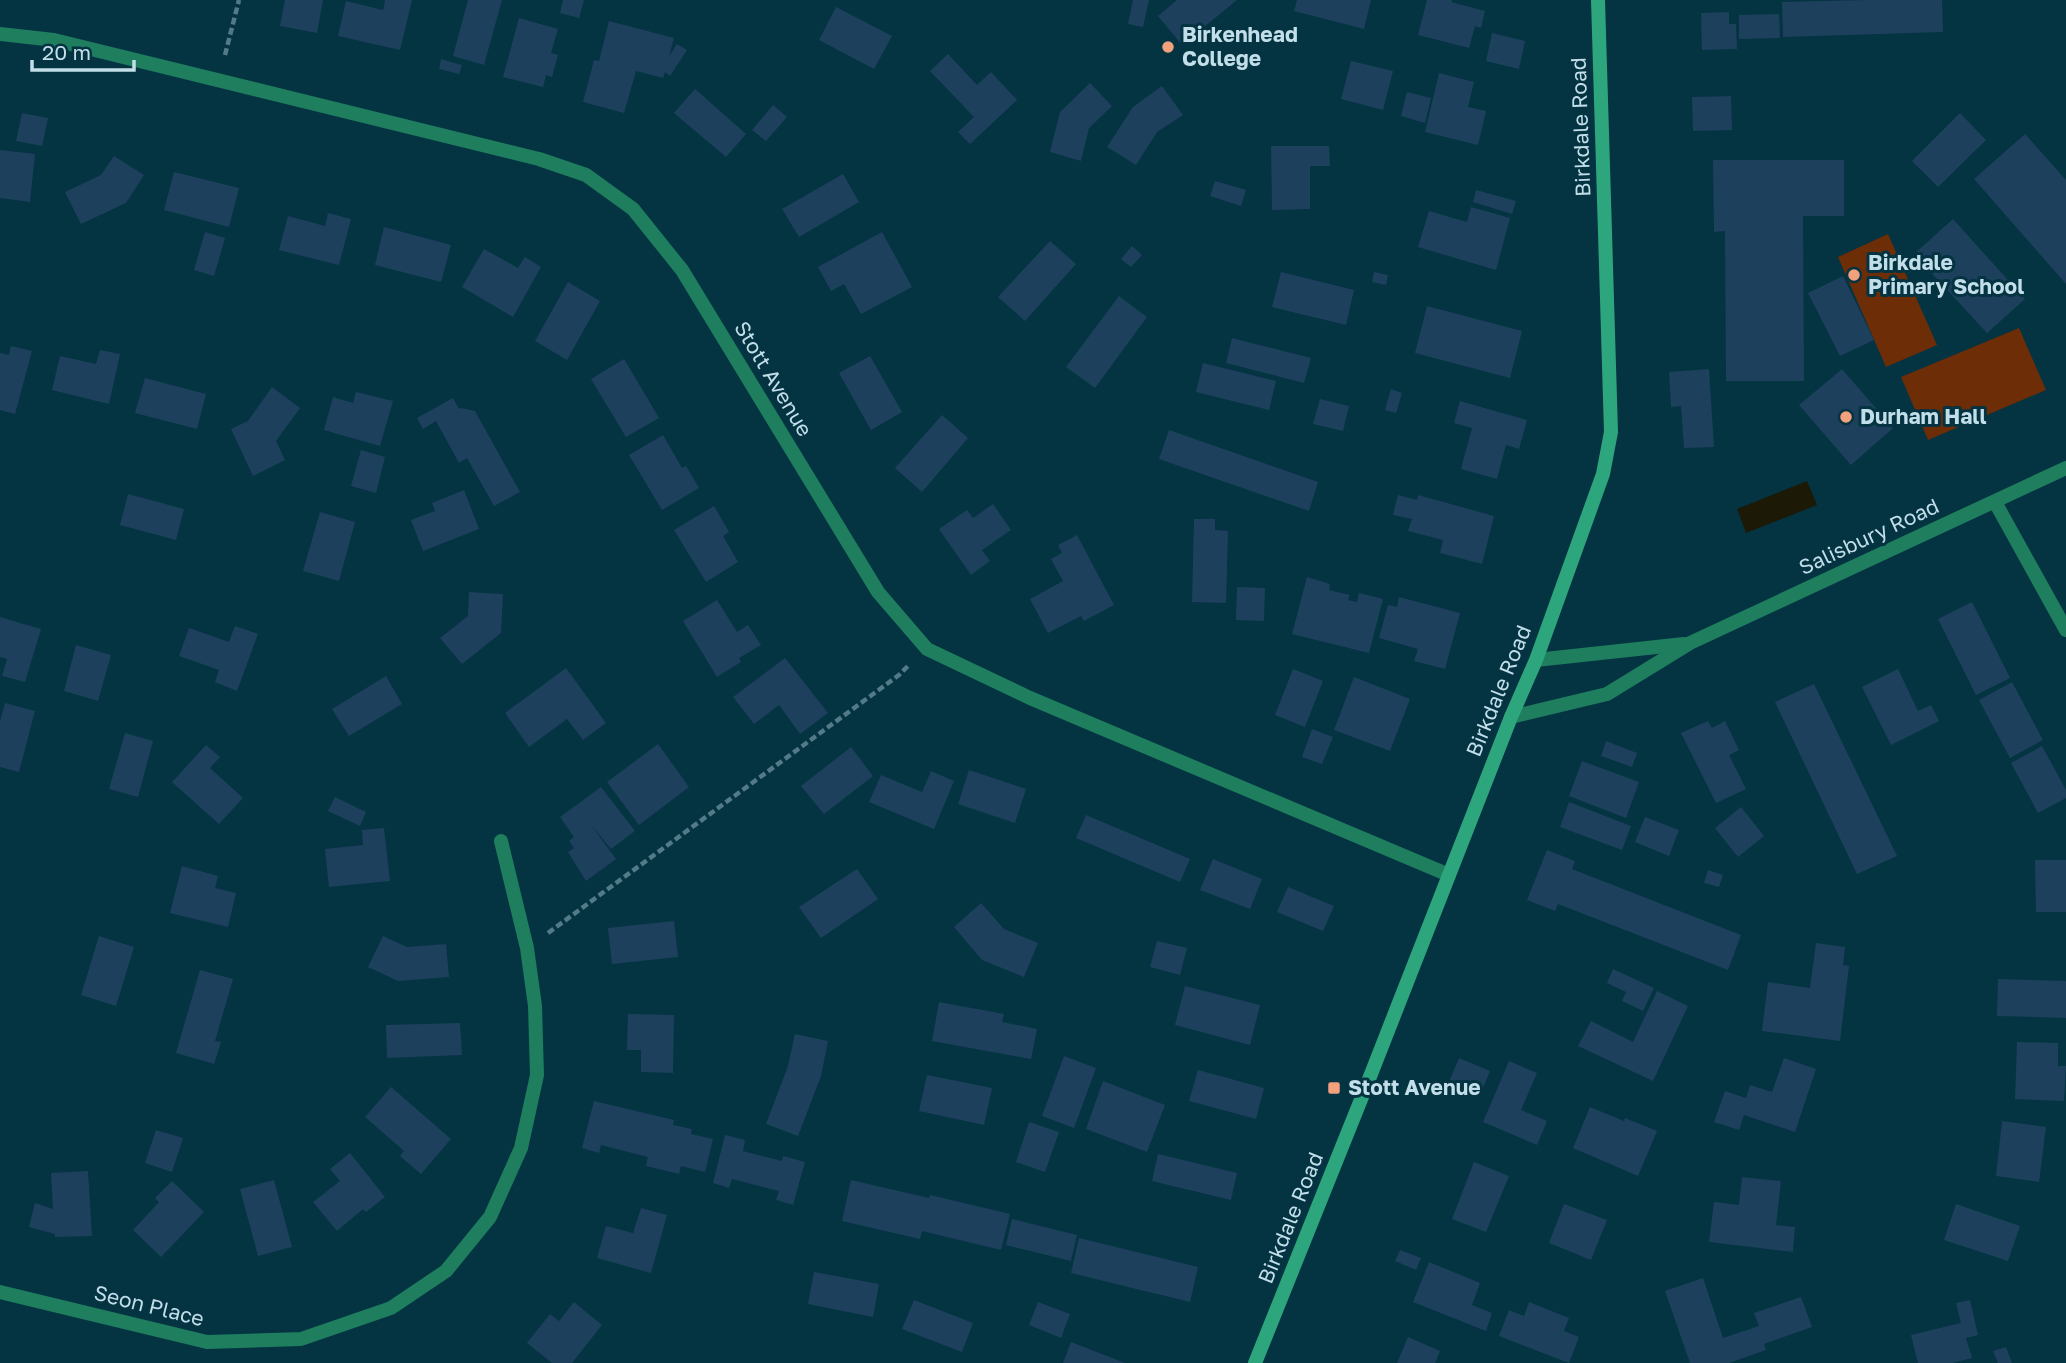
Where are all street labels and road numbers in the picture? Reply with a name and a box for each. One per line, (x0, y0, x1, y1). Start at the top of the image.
street label: Birkdale Road (1565, 57, 1595, 197)
street label: Stott Avenue (729, 316, 818, 441)
street label: Salisbury Road (1794, 492, 1943, 580)
street label: Birkdale Road (1460, 621, 1536, 760)
street label: Birkdale Road (1252, 1148, 1328, 1287)
street label: Seon Place (92, 1279, 207, 1331)

